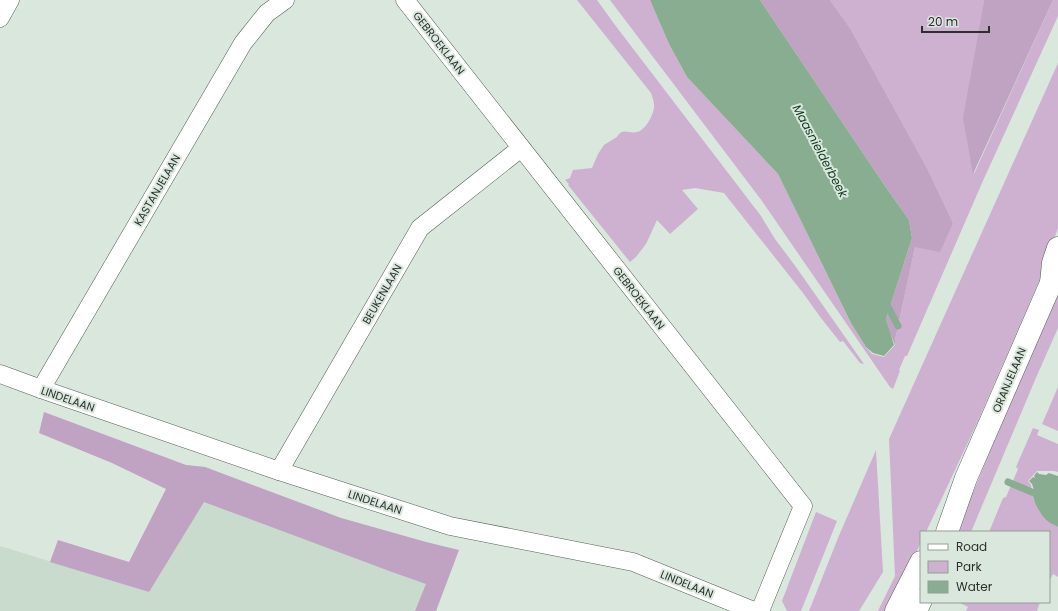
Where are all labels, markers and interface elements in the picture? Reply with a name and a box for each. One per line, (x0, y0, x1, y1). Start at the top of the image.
street label: GEBROEKLAAN (409, 8, 469, 78)
scale bar (922, 8, 989, 34)
text: 20 m (928, 13, 958, 30)
water label: Maasnielderbeek (789, 101, 853, 201)
street label: KASTANJELAAN (130, 151, 184, 229)
street label: BEUKENLAAN (358, 261, 406, 327)
street label: GEBROEKLAAN (609, 263, 669, 333)
street label: ORANJELAAN (988, 345, 1030, 415)
street label: LINDELAAN (39, 382, 97, 416)
street label: LINDELAAN (346, 486, 404, 518)
legend (920, 531, 1050, 603)
text: Road (956, 538, 987, 555)
text: Park (956, 558, 983, 575)
street label: LINDELAAN (658, 566, 716, 602)
text: Water (956, 578, 993, 595)

